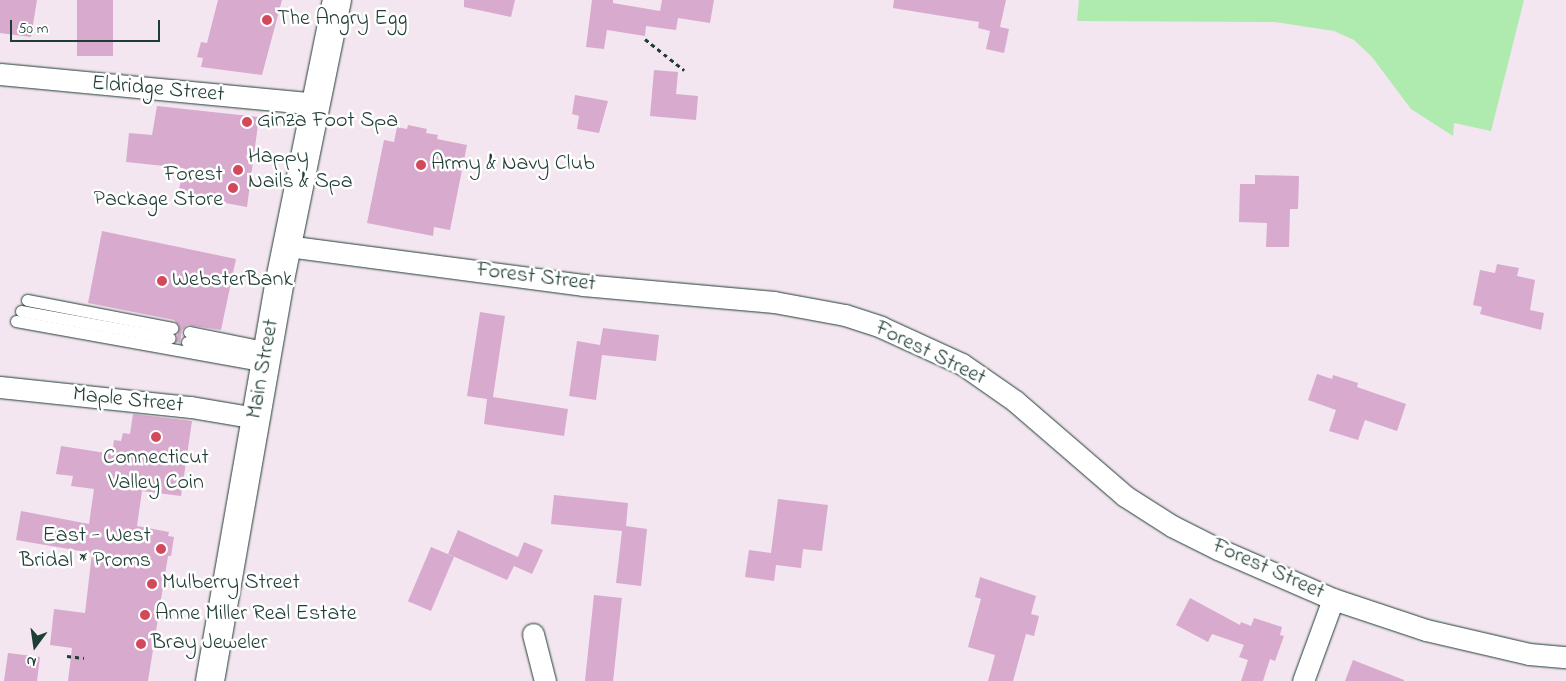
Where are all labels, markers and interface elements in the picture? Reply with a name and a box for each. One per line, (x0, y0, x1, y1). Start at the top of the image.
place label: The Angry Egg (277, 7, 407, 33)
scale bar (12, 10, 162, 42)
marker: The Angry Egg (261, 14, 273, 26)
text: 50 m (18, 18, 48, 40)
street label: Eldridge Street (90, 71, 226, 109)
place label: Ginza Foot Spa (257, 109, 398, 135)
marker: Ginza Foot Spa (241, 116, 253, 128)
place label: Happy Nails & Spa (248, 144, 353, 195)
place label: Army & Navy Club (431, 152, 595, 178)
marker: Army & Navy Club (415, 159, 427, 171)
place label: Forest Package Store (94, 162, 223, 214)
marker: Happy Nails & Spa (232, 164, 244, 176)
marker: Forest Package Store (227, 182, 239, 194)
street label: Forest Street (475, 258, 597, 298)
place label: WebsterBank (172, 268, 293, 294)
marker: WebsterBank (156, 275, 168, 287)
street label: Forest Street (870, 316, 990, 392)
street label: Main Street (242, 317, 286, 421)
street label: Maple Street (71, 382, 185, 420)
marker: Connecticut Valley Coin (150, 431, 162, 443)
place label: Connecticut Valley Coin (103, 445, 209, 496)
place label: East - West Bridal * Proms (19, 523, 151, 574)
street label: Forest Street (1208, 534, 1328, 606)
marker: East - West Bridal * Proms (155, 543, 167, 555)
place label: Mulberry Street (162, 571, 300, 597)
marker: Mulberry Street (146, 578, 158, 590)
place label: Anne Miller Real Estate (155, 602, 357, 628)
marker: Anne Miller Real Estate (139, 609, 151, 621)
north arrow (10, 621, 60, 671)
place label: Bray Jeweler (151, 631, 267, 657)
marker: Bray Jeweler (135, 638, 147, 650)
text: N (24, 650, 38, 672)

